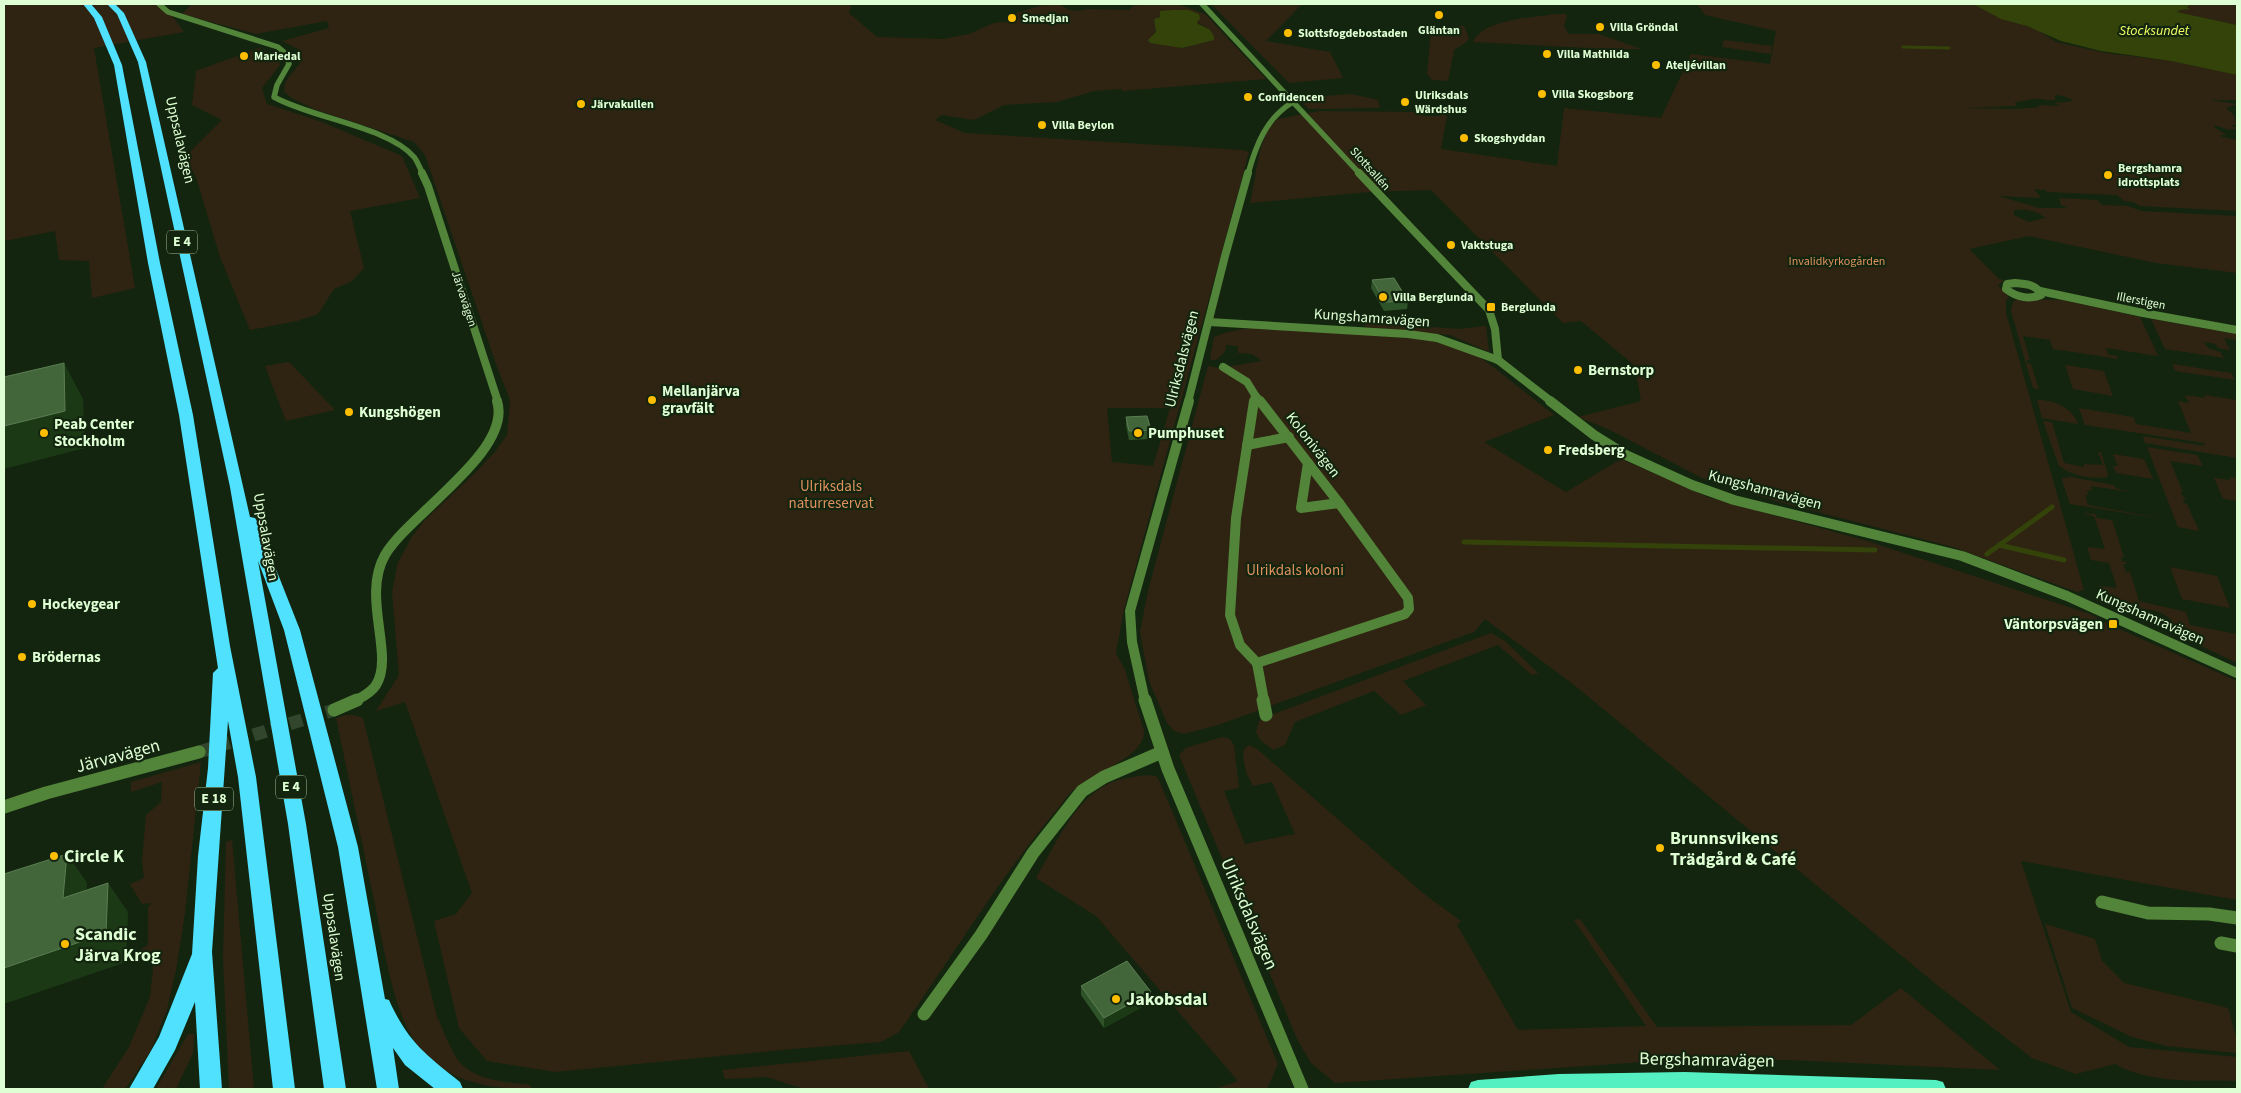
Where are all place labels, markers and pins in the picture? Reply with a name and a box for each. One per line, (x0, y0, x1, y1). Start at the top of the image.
marker: Gläntan (1433, 9, 1445, 21)
place label: Smedjan (1022, 10, 1069, 27)
marker: Smedjan (1006, 12, 1018, 24)
place label: Villa Gröndal (1609, 19, 1679, 36)
marker: Villa Gröndal (1594, 21, 1606, 33)
place label: Gläntan (1418, 22, 1460, 39)
place label: Slottsfogdebostaden (1298, 25, 1408, 42)
marker: Slottsfogdebostaden (1282, 27, 1294, 39)
place label: Villa Mathilda (1556, 46, 1629, 63)
place label: Mariedal (254, 48, 301, 65)
marker: Villa Mathilda (1541, 48, 1553, 60)
marker: Mariedal (238, 50, 250, 62)
place label: Ateljévillan (1665, 57, 1726, 74)
marker: Ateljévillan (1650, 59, 1662, 71)
place label: Villa Skogsborg (1551, 86, 1634, 103)
place label: Ulriksdals Wärdshus (1415, 87, 1468, 118)
marker: Villa Skogsborg (1536, 88, 1548, 100)
place label: Confidencen (1258, 89, 1324, 106)
marker: Confidencen (1242, 91, 1254, 103)
place label: Järvakullen (591, 96, 654, 113)
marker: Ulriksdals Wärdshus (1399, 96, 1411, 108)
marker: Järvakullen (575, 98, 587, 110)
place label: Villa Beylon (1051, 117, 1114, 134)
marker: Villa Beylon (1036, 119, 1048, 131)
place label: Skogshyddan (1474, 130, 1545, 147)
marker: Skogshyddan (1458, 132, 1470, 144)
place label: Bergshamra idrottsplats (2118, 160, 2182, 191)
marker: Bergshamra idrottsplats (2102, 169, 2114, 181)
place label: Vaktstuga (1460, 237, 1513, 254)
marker: Vaktstuga (1445, 239, 1457, 251)
place label: Villa Berglunda (1392, 289, 1473, 306)
marker: Villa Berglunda (1377, 291, 1389, 303)
place label: Berglunda (1501, 299, 1556, 316)
marker: Berglunda (1485, 301, 1497, 313)
place label: Bernstorp (1588, 360, 1655, 381)
marker: Bernstorp (1572, 364, 1584, 376)
place label: Mellanjärva gravfält (662, 381, 740, 419)
marker: Mellanjärva gravfält (646, 394, 658, 406)
place label: Kungshögen (359, 402, 441, 423)
marker: Kungshögen (343, 406, 355, 418)
place label: Peab Center Stockholm (54, 414, 134, 452)
place label: Pumphuset (1148, 423, 1224, 444)
marker: Peab Center Stockholm (38, 427, 50, 439)
marker: Pumphuset (1132, 427, 1144, 439)
place label: Fredsberg (1558, 440, 1625, 461)
marker: Fredsberg (1542, 444, 1554, 456)
place label: Hockeygear (42, 594, 120, 615)
marker: Hockeygear (26, 598, 38, 610)
place label: Väntorpsvägen (2003, 614, 2103, 635)
marker: Väntorpsvägen (2107, 618, 2119, 630)
place label: Brödernas (32, 647, 101, 668)
marker: Brödernas (16, 651, 28, 663)
place label: Brunnsvikens Trädgård & Café (1670, 826, 1796, 872)
marker: Brunnsvikens Trädgård & Café (1654, 842, 1666, 854)
place label: Circle K (64, 844, 125, 869)
marker: Circle K (48, 850, 60, 862)
place label: Scandic Järva Krog (75, 922, 161, 968)
marker: Scandic Järva Krog (59, 938, 71, 950)
place label: Jakobsdal (1126, 987, 1207, 1012)
marker: Jakobsdal (1110, 993, 1122, 1005)

